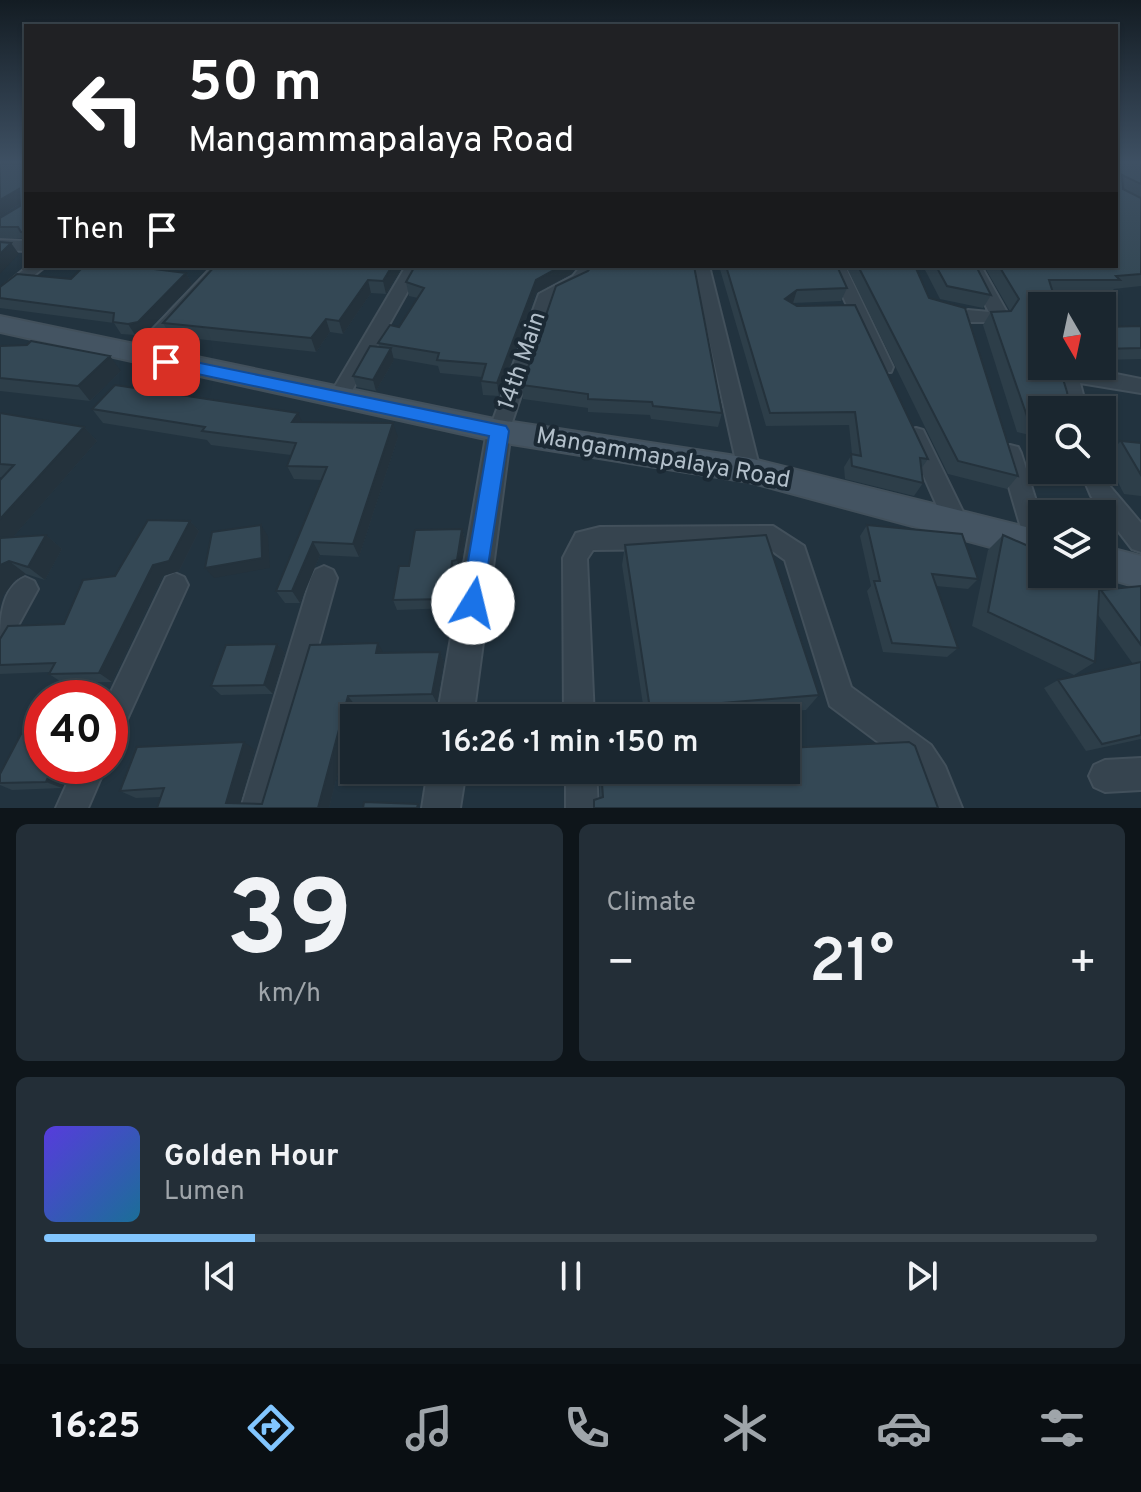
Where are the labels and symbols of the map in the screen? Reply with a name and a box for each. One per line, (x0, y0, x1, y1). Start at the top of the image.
north arrow (1028, 292, 1116, 380)
street label: 14th Main (492, 308, 554, 414)
pin (132, 328, 200, 396)
street label: Mangammapalaya Road (534, 422, 792, 496)
position arrow (431, 561, 515, 645)
speed limit sign: 40 (24, 680, 128, 784)

